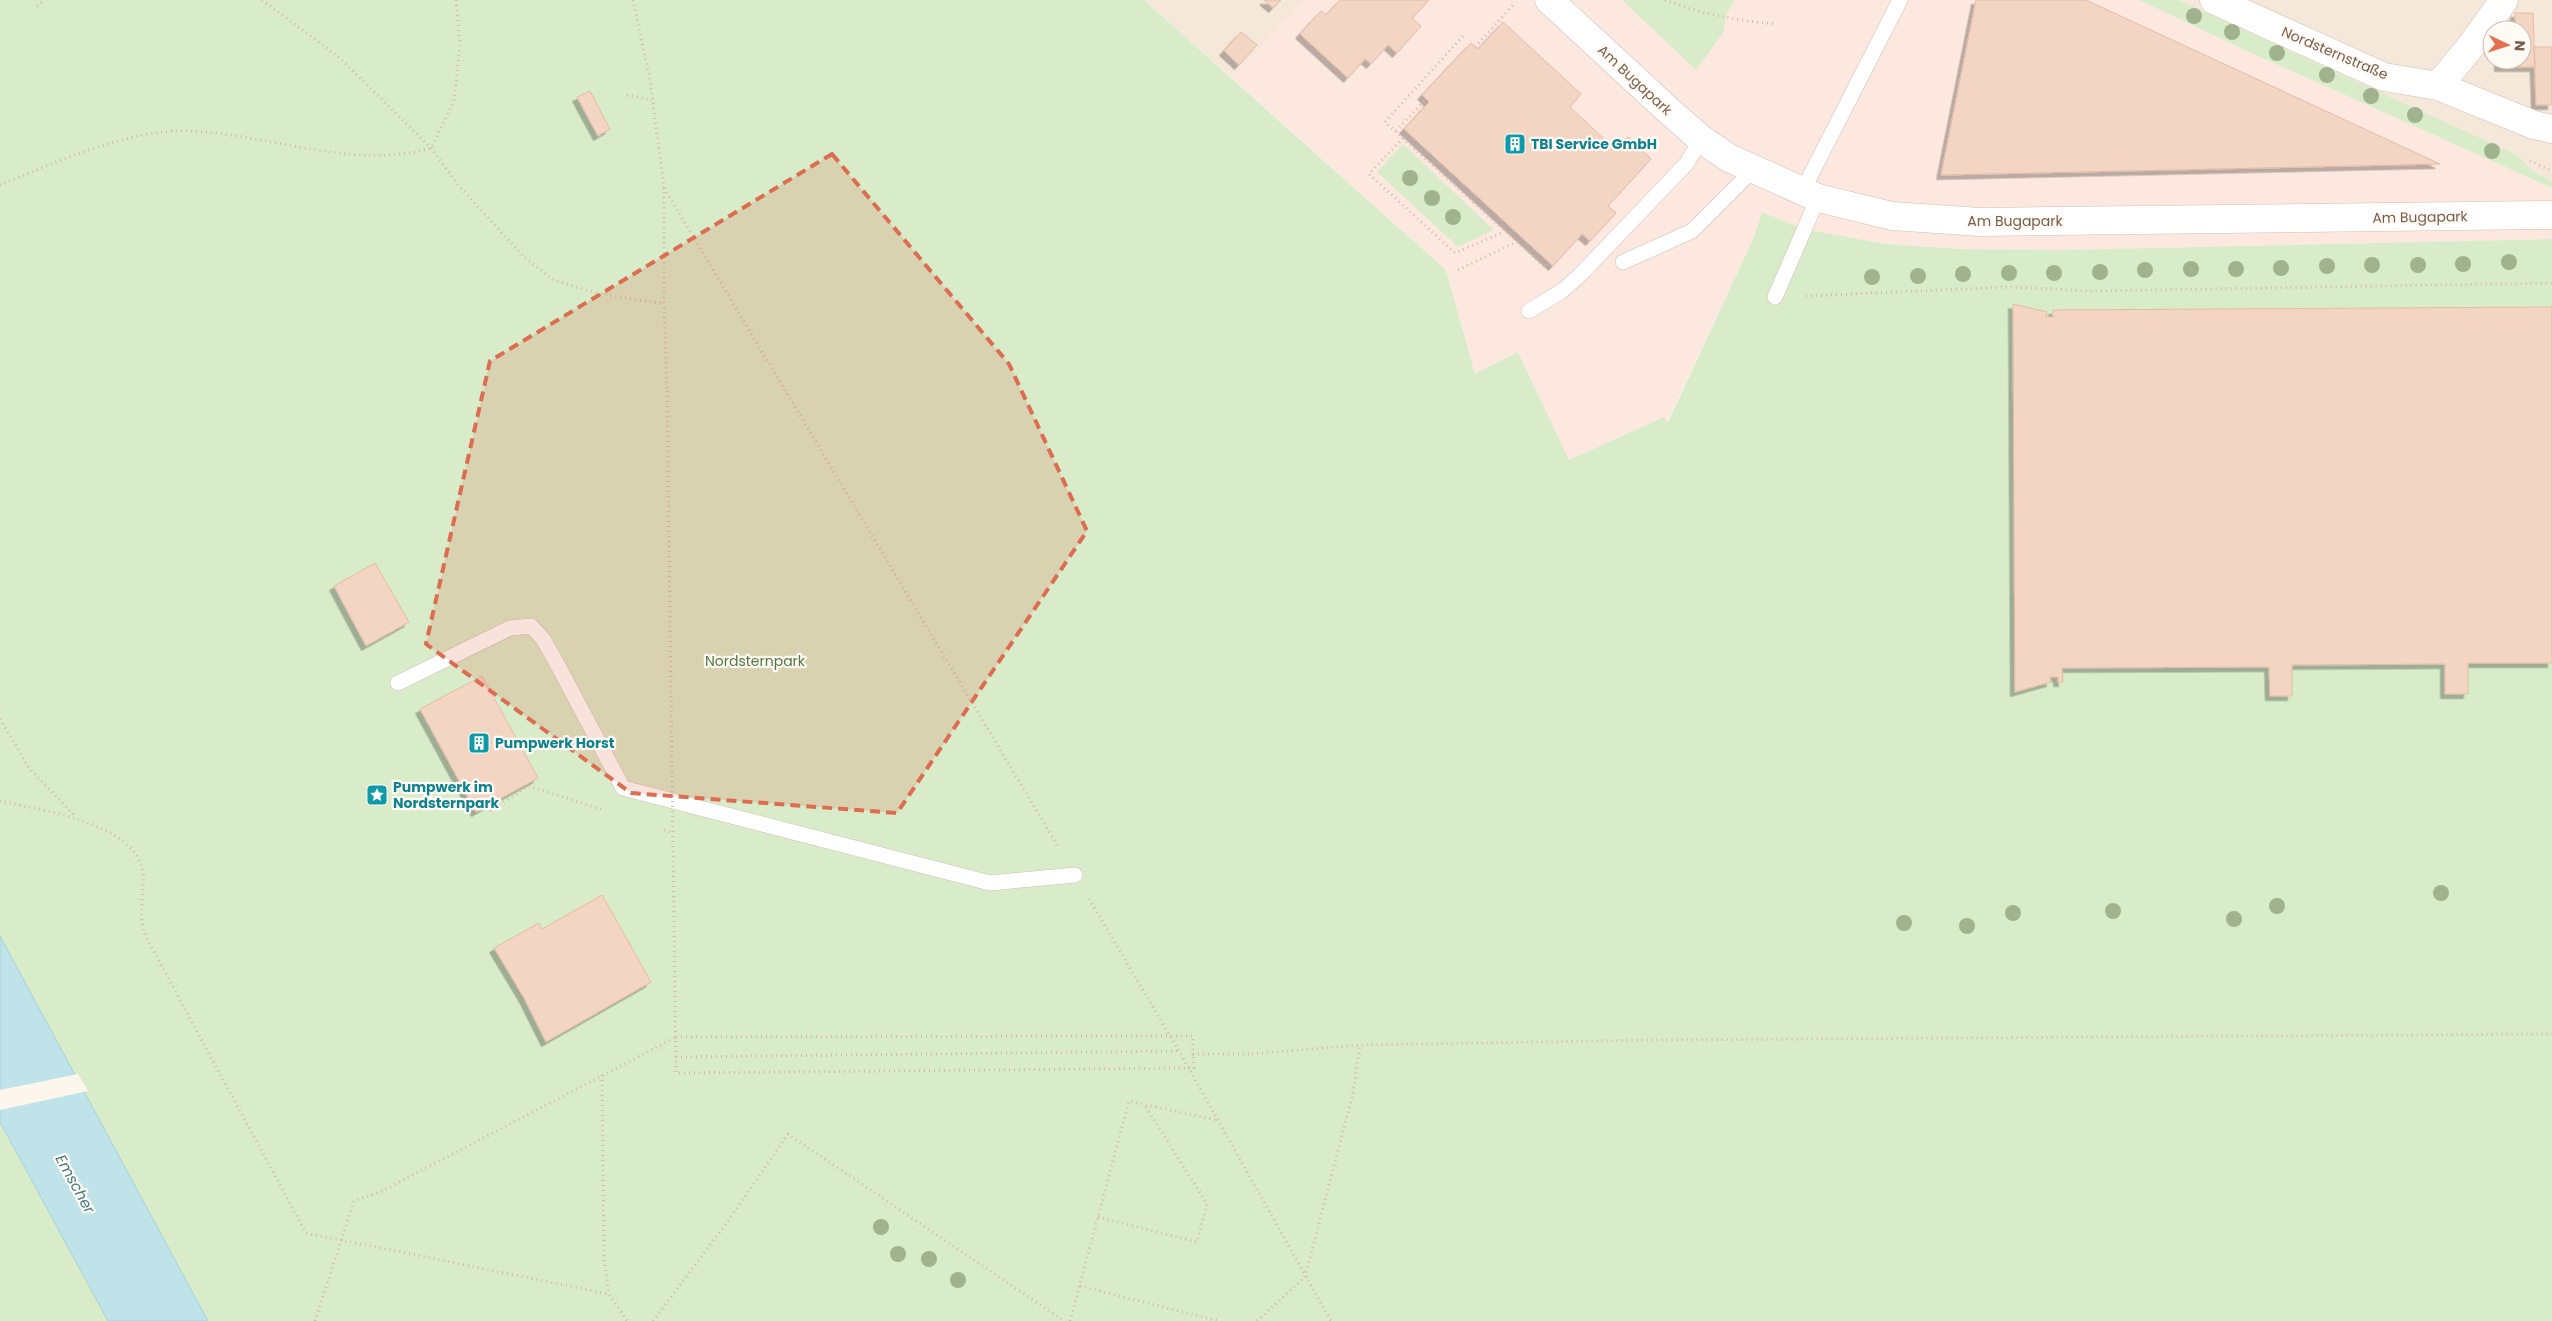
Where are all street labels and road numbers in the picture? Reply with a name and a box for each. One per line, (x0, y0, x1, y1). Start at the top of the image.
street label: Nordsternstraße (2279, 22, 2392, 85)
street label: Am Bugapark (1593, 40, 1677, 120)
street label: Am Bugapark (2372, 206, 2469, 228)
street label: Am Bugapark (1967, 211, 2063, 231)

